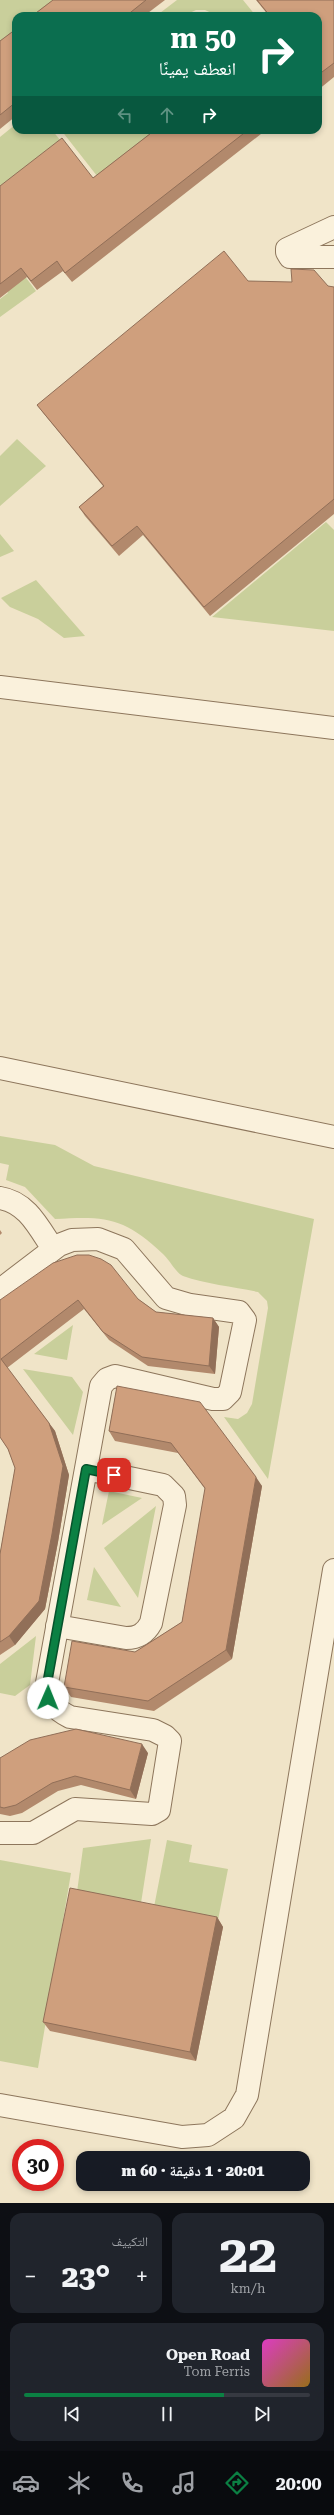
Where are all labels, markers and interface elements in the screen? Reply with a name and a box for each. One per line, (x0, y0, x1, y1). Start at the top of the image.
text: 50 m (171, 22, 236, 55)
icon: right (250, 28, 302, 80)
text: انعطف يمينًا (159, 58, 236, 79)
icon: left (114, 104, 136, 126)
icon: ahead (156, 104, 178, 126)
icon: right (198, 104, 220, 126)
pin (97, 1458, 131, 1492)
icon: arrive (103, 1464, 125, 1486)
position arrow (27, 1677, 69, 1719)
speed limit sign: 30 (12, 2139, 64, 2191)
text: 20:01 · 1 دقيقة · 60 m (122, 2162, 264, 2180)
text: 22 (219, 2224, 277, 2285)
text: التكييف (112, 2234, 148, 2249)
text: 23° (62, 2259, 110, 2294)
text: − (24, 2264, 36, 2289)
text: + (136, 2264, 148, 2289)
text: km/h (231, 2281, 265, 2296)
text: Open Road (166, 2346, 250, 2364)
text: Tom Ferris (184, 2364, 250, 2379)
icon: previous (61, 2403, 83, 2425)
icon: pause (156, 2403, 178, 2425)
icon: next (251, 2403, 273, 2425)
icon: car (12, 2469, 40, 2497)
icon: climate (65, 2469, 93, 2497)
icon: phone (118, 2469, 146, 2497)
icon: music (170, 2469, 198, 2497)
icon: directions (223, 2469, 251, 2497)
text: 20:00 (276, 2473, 322, 2494)

